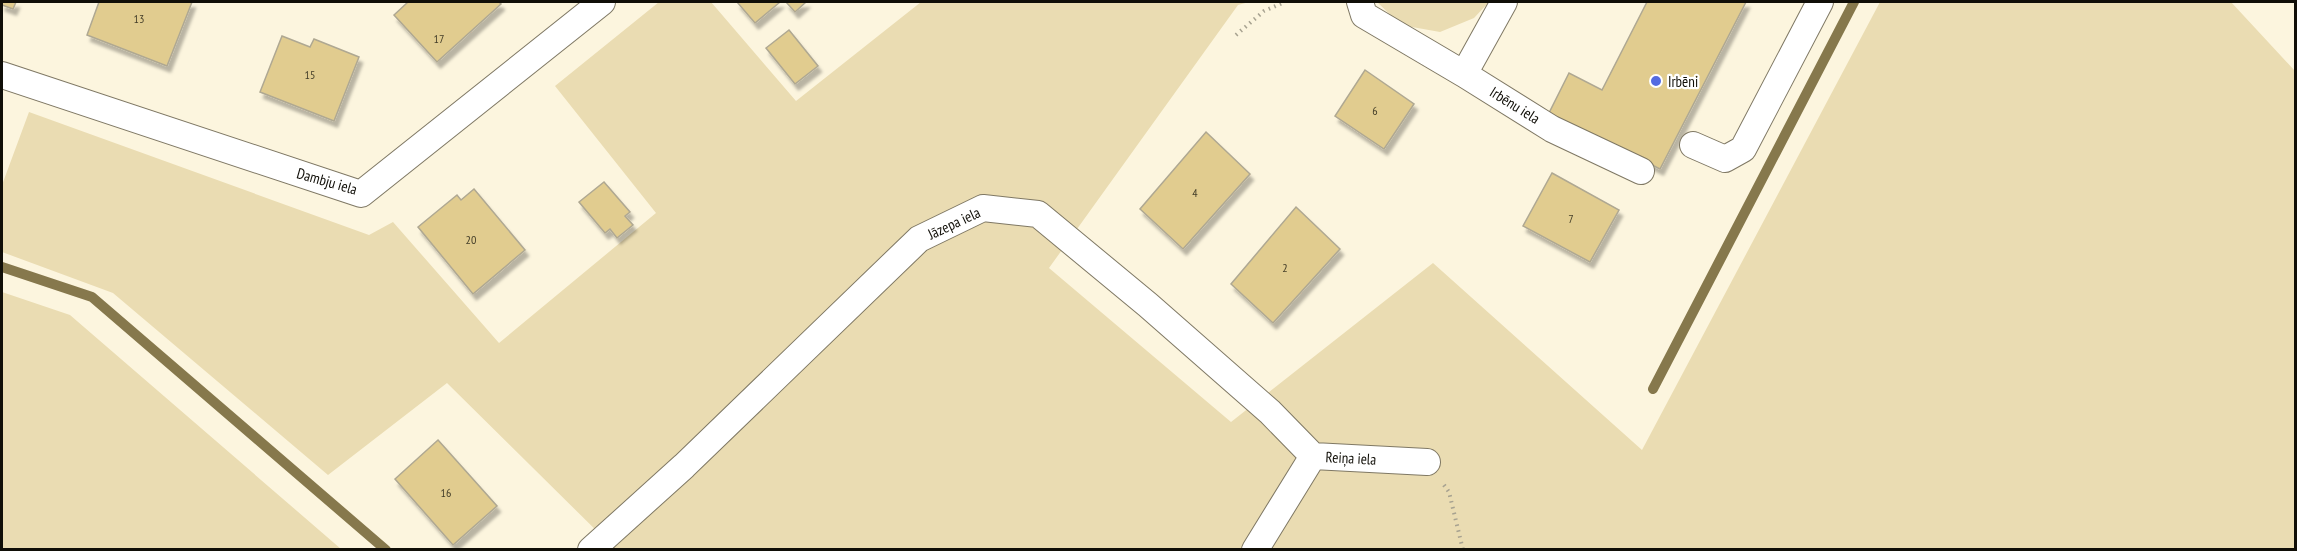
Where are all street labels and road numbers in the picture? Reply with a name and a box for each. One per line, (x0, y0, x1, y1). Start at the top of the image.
street label: Irbēnu iela (1486, 82, 1544, 128)
street label: Dambju iela (295, 163, 359, 199)
street label: Jāzepa iela (924, 203, 983, 244)
street label: Reiņa iela (1325, 447, 1377, 469)

